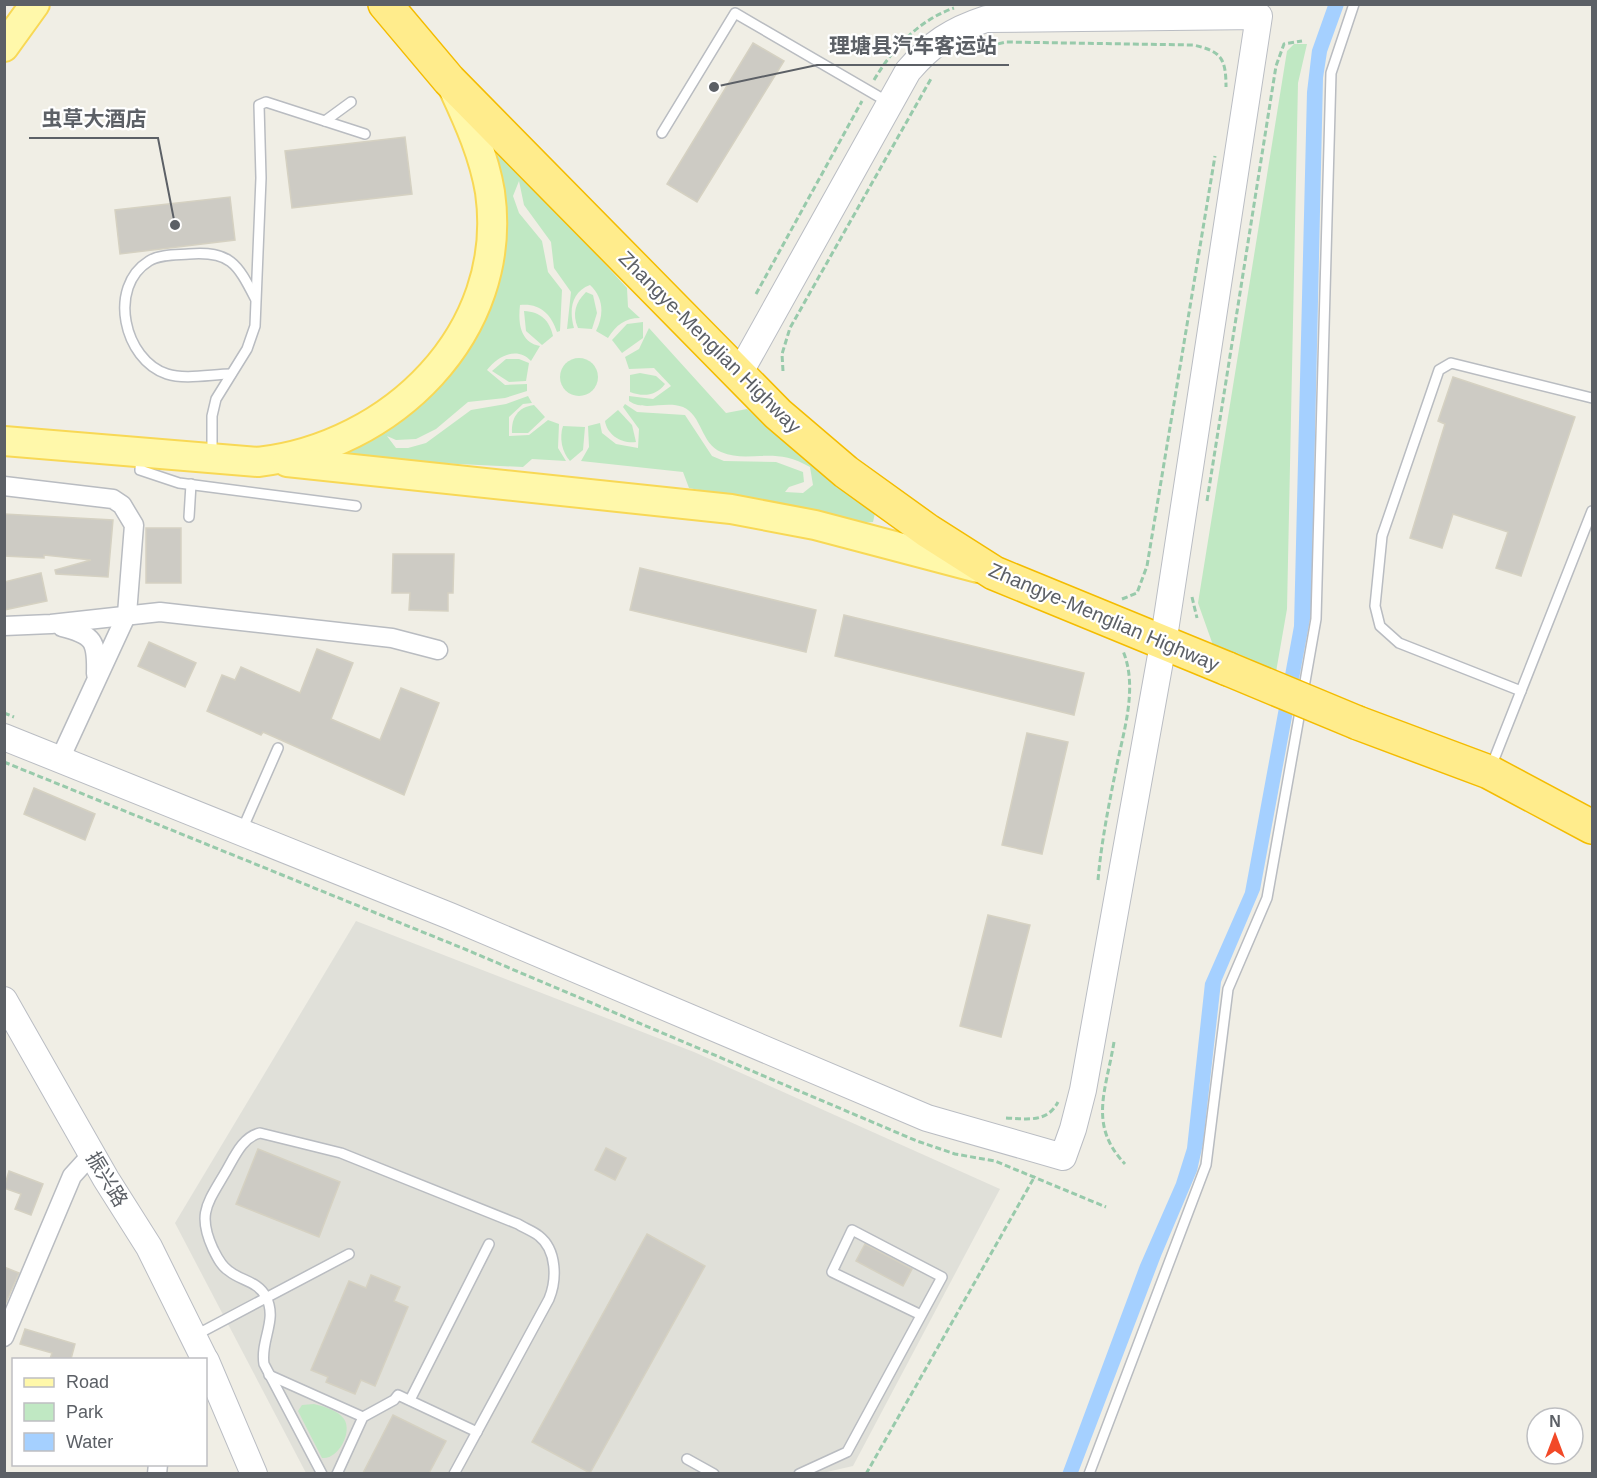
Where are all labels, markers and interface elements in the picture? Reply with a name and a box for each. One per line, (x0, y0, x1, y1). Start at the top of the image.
callout: 理塘县汽车客运站 (817, 26, 1009, 65)
text: 理塘县汽车客运站 (829, 34, 997, 57)
callout: 虫草大酒店 (29, 99, 158, 138)
text: 虫草大酒店 (42, 107, 147, 130)
street label: Zhangye-Menglian Highway (615, 247, 805, 437)
street label: Zhangye-Menglian Highway (986, 558, 1222, 676)
street label: 振兴路 (82, 1148, 132, 1210)
legend (12, 1358, 207, 1466)
text: Road (66, 1372, 109, 1392)
text: Park (66, 1402, 104, 1422)
north arrow (1525, 1406, 1585, 1466)
text: N (1549, 1413, 1561, 1430)
text: Water (66, 1432, 113, 1452)

